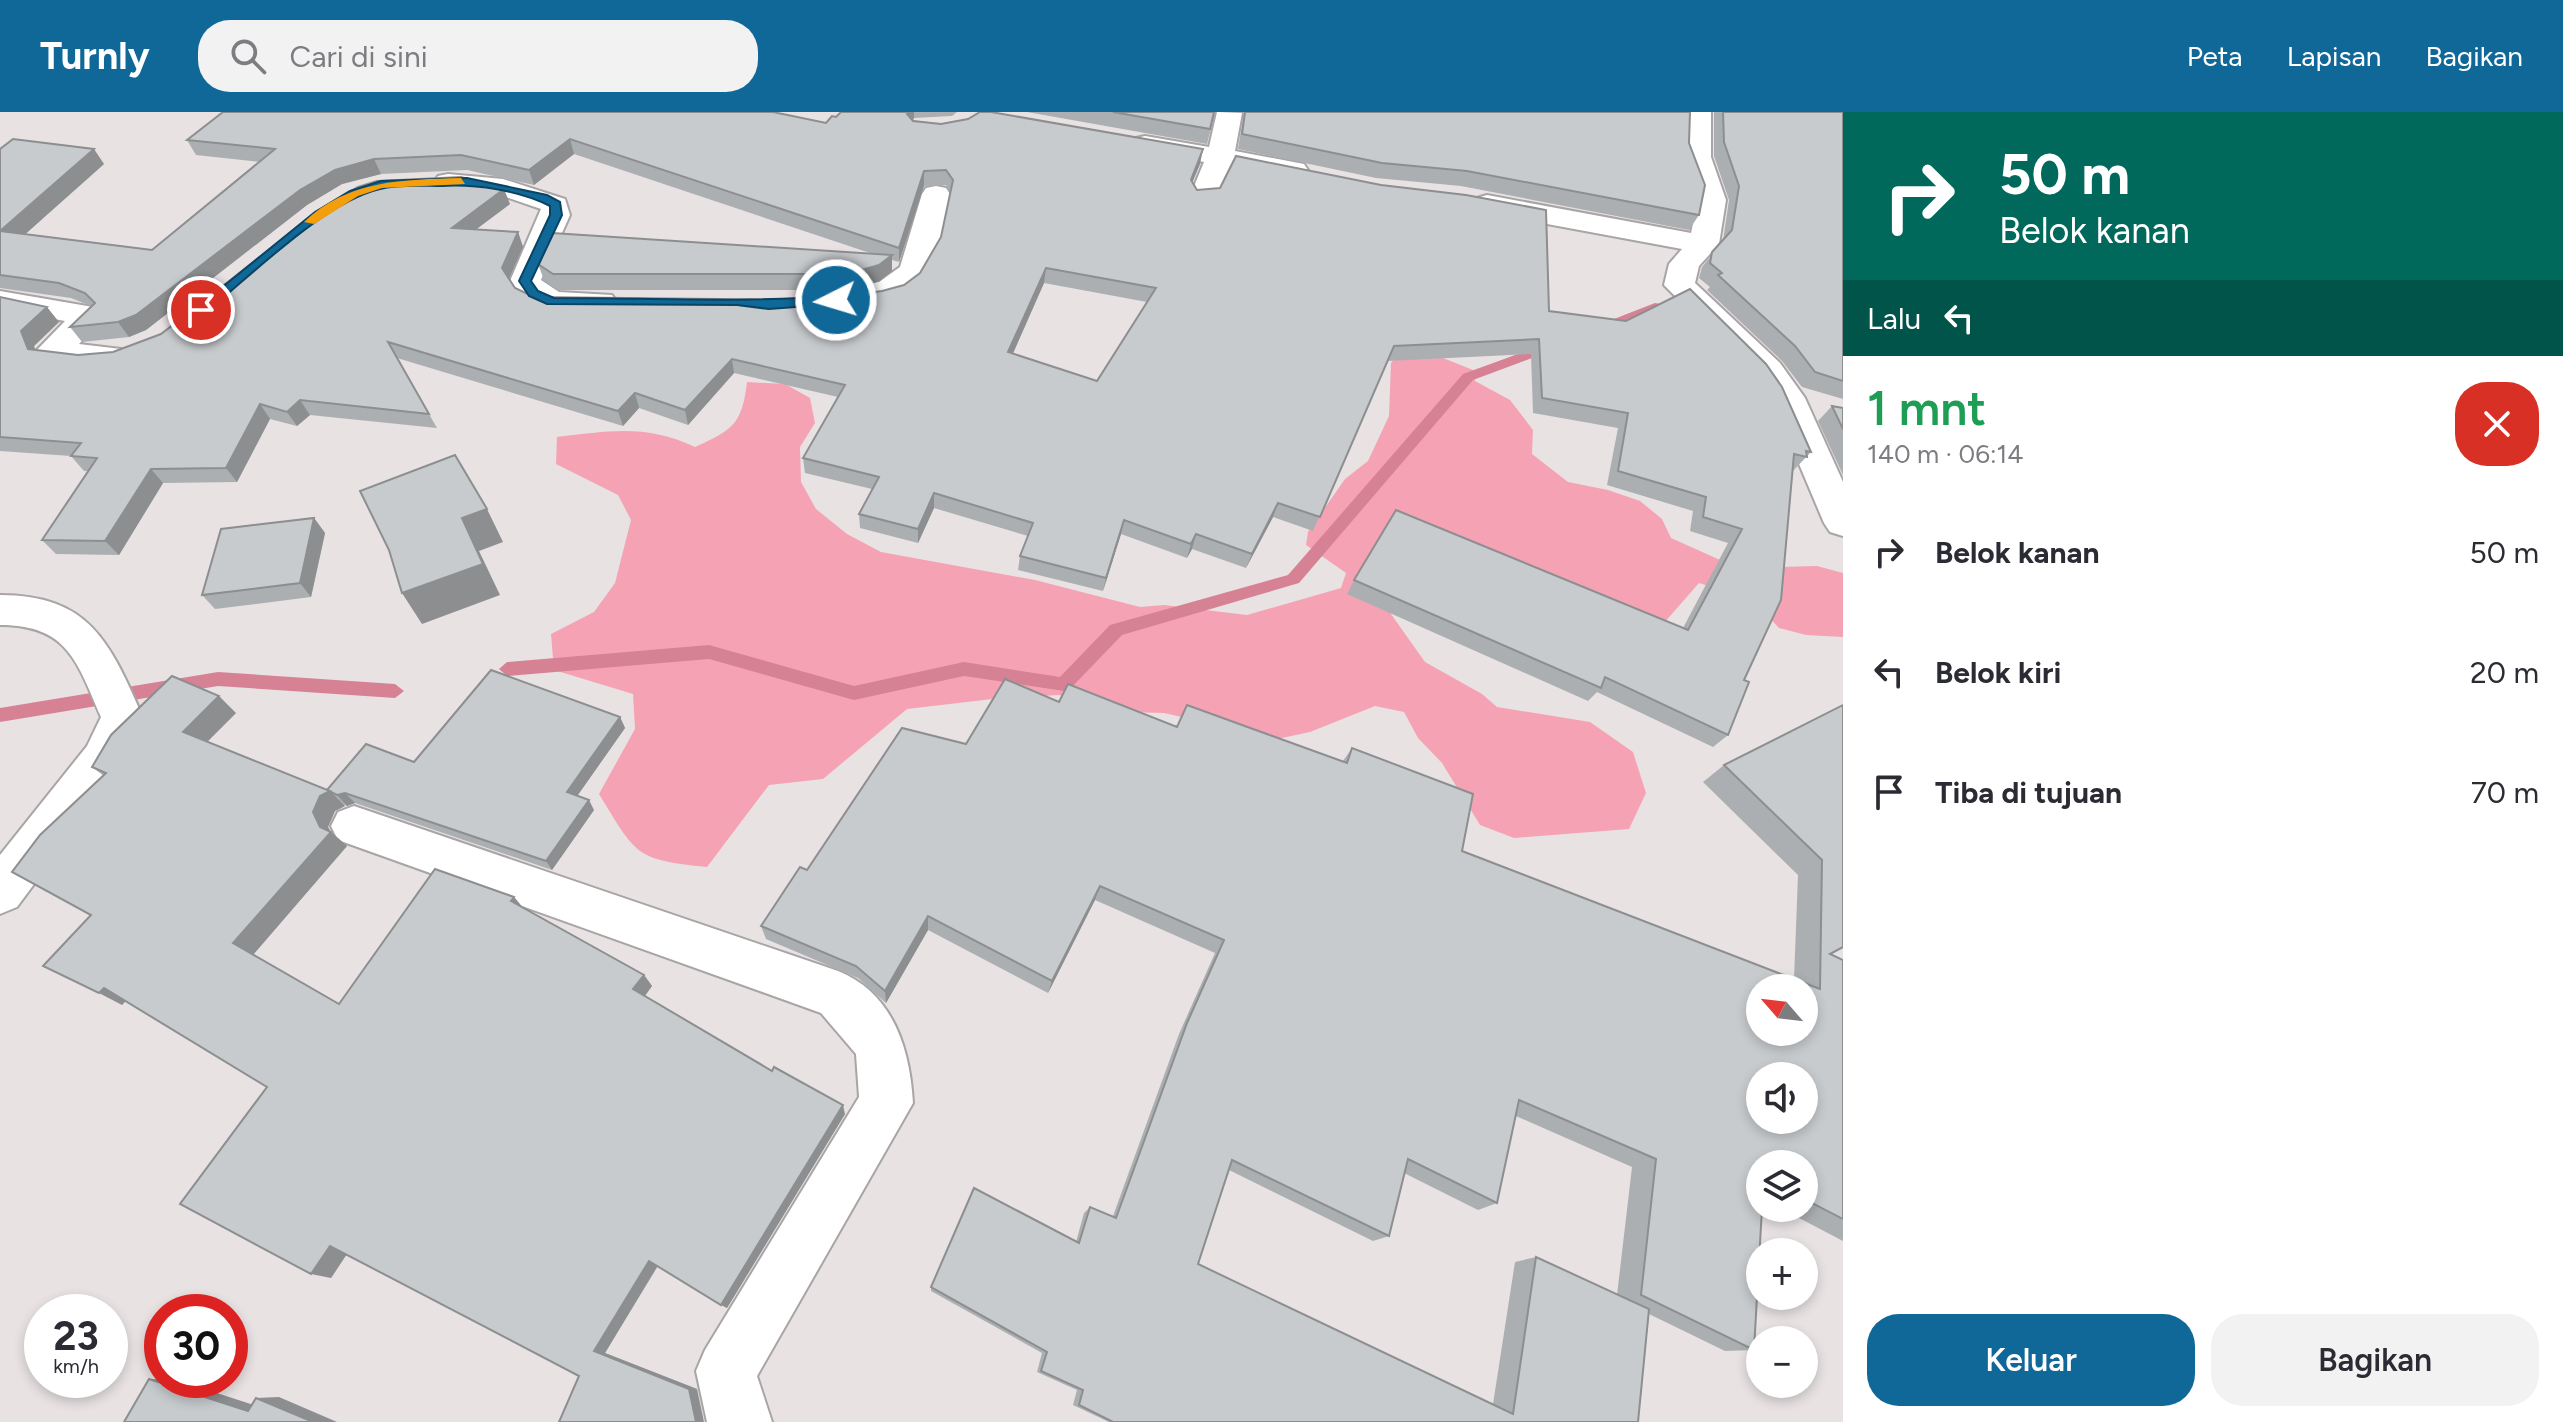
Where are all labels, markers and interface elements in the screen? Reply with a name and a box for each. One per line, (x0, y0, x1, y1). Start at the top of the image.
search box (198, 20, 758, 92)
text: Turnly (40, 33, 150, 79)
icon: search (226, 34, 270, 78)
text: Cari di sini (290, 38, 428, 75)
text: Peta (2187, 39, 2243, 73)
text: Lapisan (2287, 39, 2381, 73)
text: Bagikan (2425, 39, 2523, 73)
text: 50 m (1999, 141, 2130, 208)
icon: right (1867, 144, 1971, 248)
text: Belok kanan (1999, 209, 2190, 252)
position arrow (794, 258, 878, 342)
pin (167, 276, 235, 344)
icon: arrive (179, 288, 223, 332)
icon: left (1937, 296, 1981, 340)
text: Lalu (1867, 300, 1921, 337)
text: 1 mnt (1867, 379, 1986, 437)
button: close (2455, 382, 2539, 466)
text: 140 m · 06:14 (1867, 438, 2023, 470)
icon: right (1867, 530, 1911, 574)
text: Belok kanan (1935, 534, 2100, 571)
text: 50 m (2470, 534, 2539, 571)
icon: left (1867, 650, 1911, 694)
text: Belok kiri (1935, 654, 2061, 691)
text: 20 m (2470, 654, 2539, 691)
icon: arrive (1867, 770, 1911, 814)
text: Tiba di tujuan (1935, 774, 2122, 811)
text: 70 m (2471, 774, 2539, 811)
north arrow (1746, 974, 1818, 1046)
map controls (1746, 974, 1818, 1398)
button: sound (1746, 1062, 1818, 1134)
button: layers (1746, 1150, 1818, 1222)
button: + (1746, 1238, 1818, 1310)
speed limit sign: 30 (144, 1294, 248, 1398)
text: 23 (53, 1312, 99, 1360)
button: Keluar (1867, 1314, 2195, 1406)
button: Bagikan (2211, 1314, 2539, 1406)
button: − (1746, 1326, 1818, 1398)
text: km/h (53, 1354, 99, 1378)

